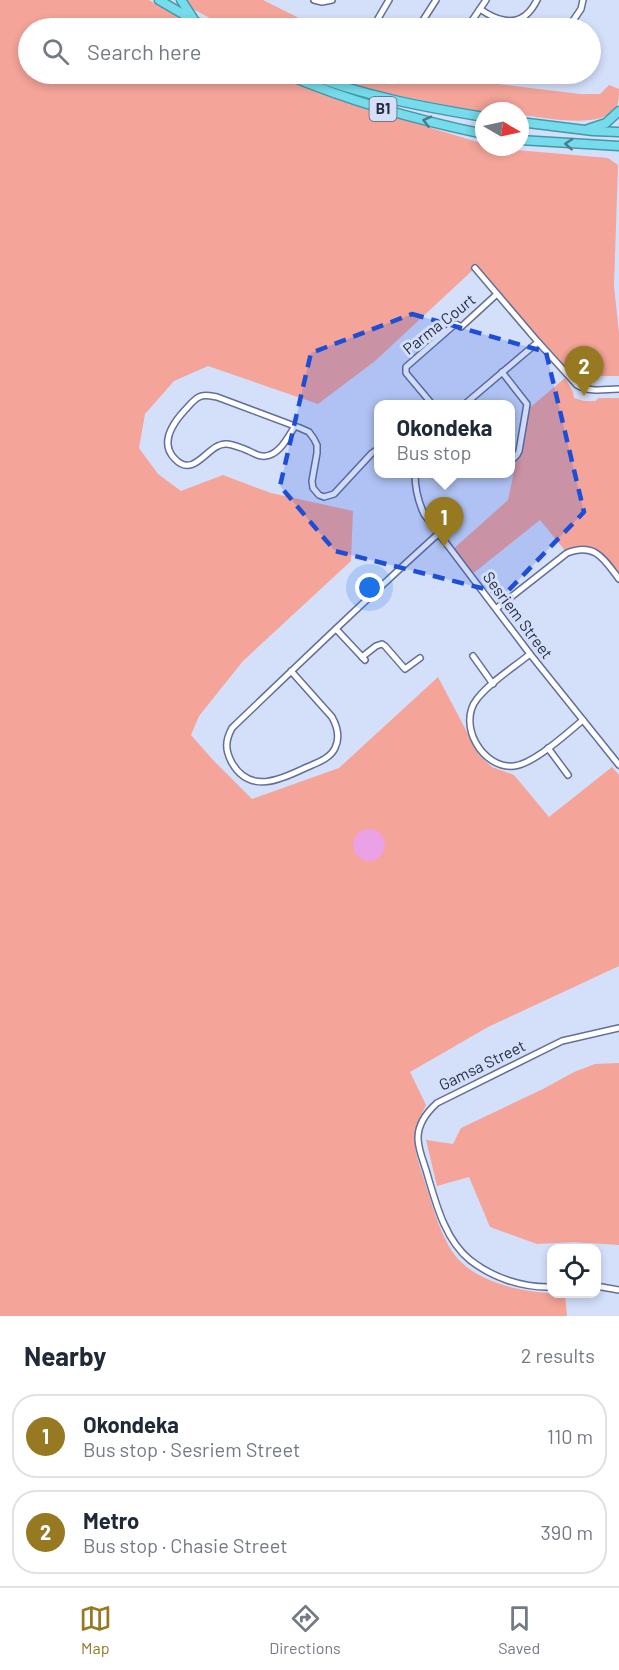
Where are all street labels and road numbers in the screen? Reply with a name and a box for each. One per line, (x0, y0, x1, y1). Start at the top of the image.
road number: B1 (370, 97, 397, 121)
street label: Parma Court (399, 289, 479, 358)
street label: Sesriem Street (480, 567, 557, 662)
street label: Gamsa Street (435, 1035, 528, 1094)

